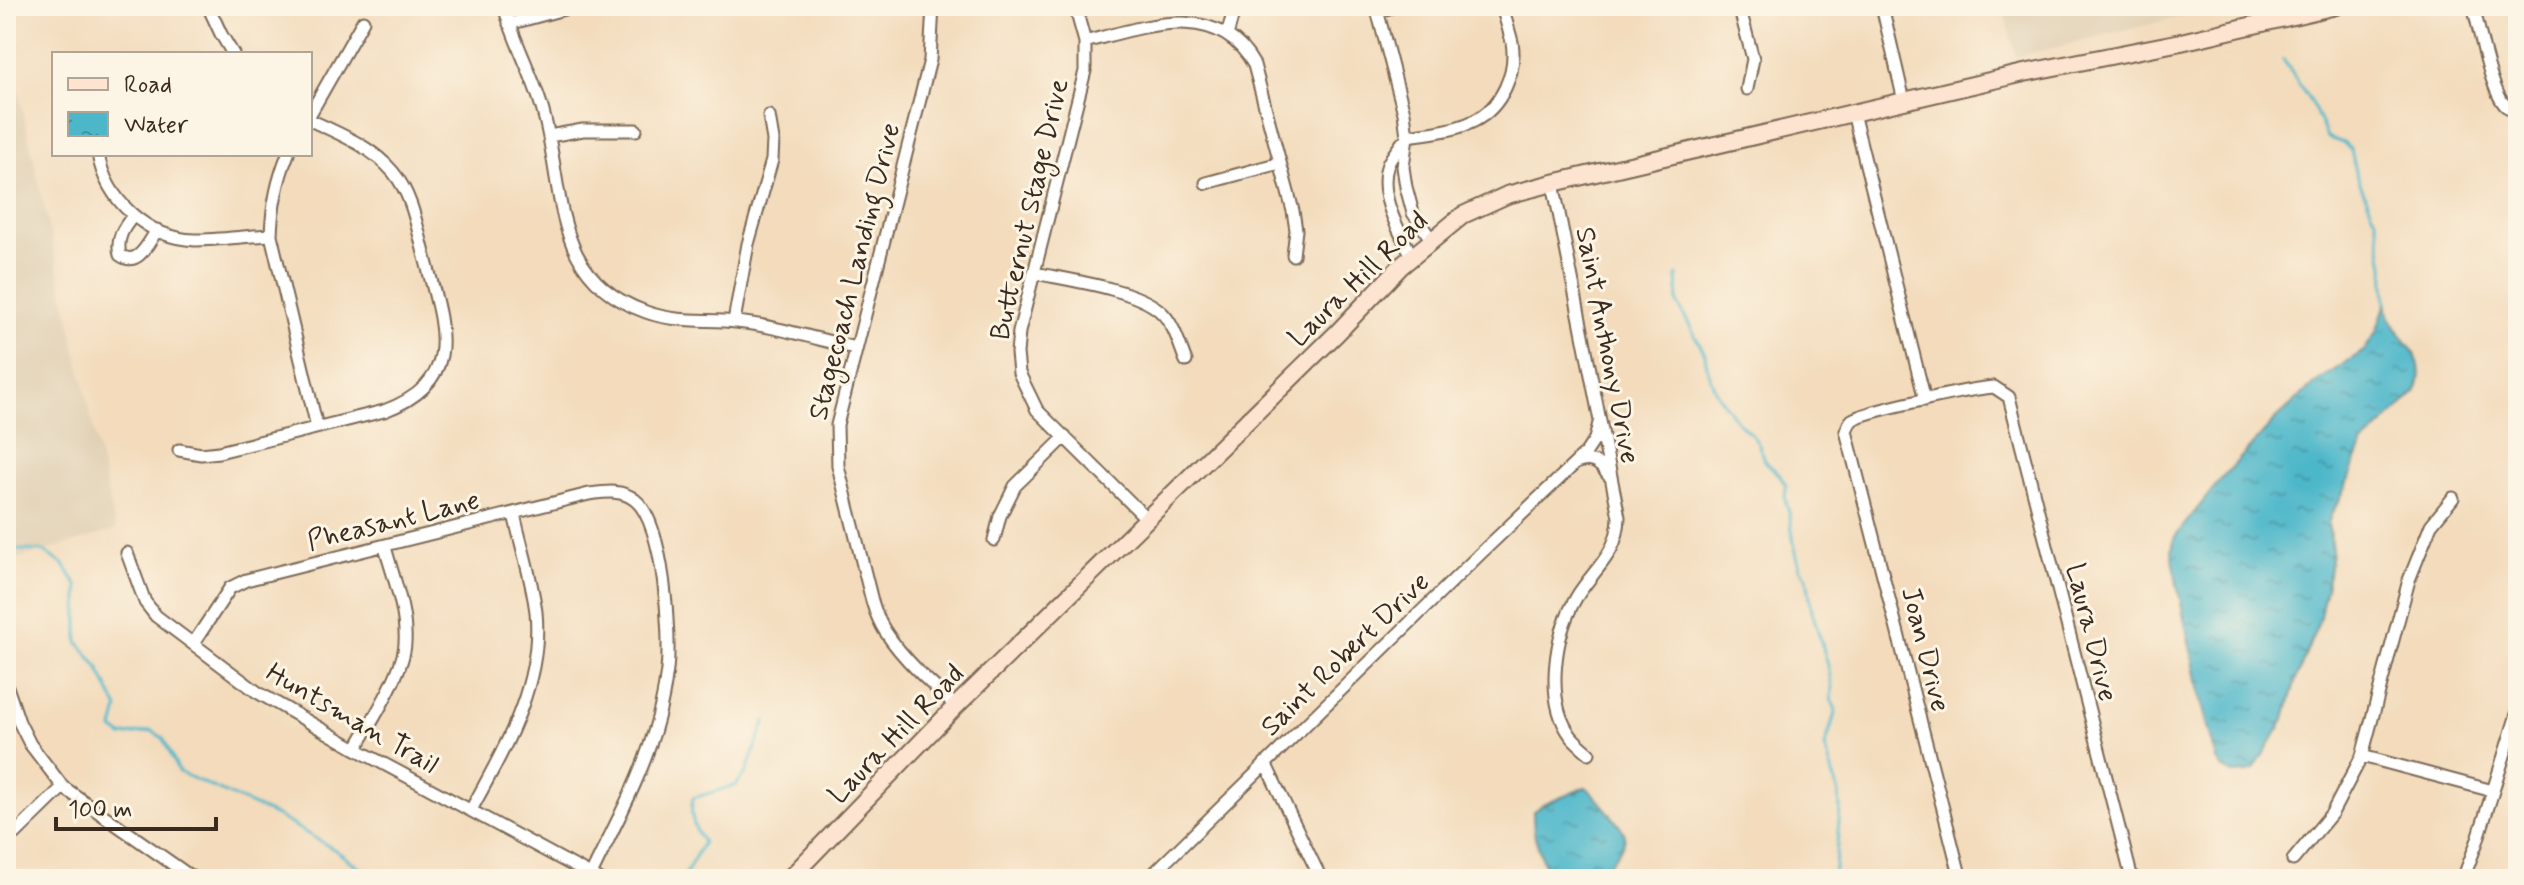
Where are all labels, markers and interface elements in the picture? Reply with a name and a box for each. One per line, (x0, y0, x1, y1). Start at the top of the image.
legend (52, 52, 312, 156)
text: Road (124, 70, 172, 101)
street label: Butternut Stage Drive (982, 75, 1080, 344)
text: Water (124, 110, 189, 141)
street label: Stagecoach Landing Drive (801, 119, 913, 425)
street label: Laura Hill Road (1281, 204, 1437, 356)
street label: Saint Anthony Drive (1565, 224, 1648, 467)
street label: Pheasant Lane (304, 482, 484, 561)
street label: Laura Drive (2056, 560, 2126, 706)
street label: Saint Robert Drive (1253, 564, 1438, 745)
street label: Joan Drive (1891, 583, 1958, 716)
street label: Huntsman Trail (259, 655, 445, 783)
street label: Laura Hill Road (821, 657, 973, 813)
scale bar (56, 781, 216, 831)
text: 100 m (68, 795, 132, 826)

